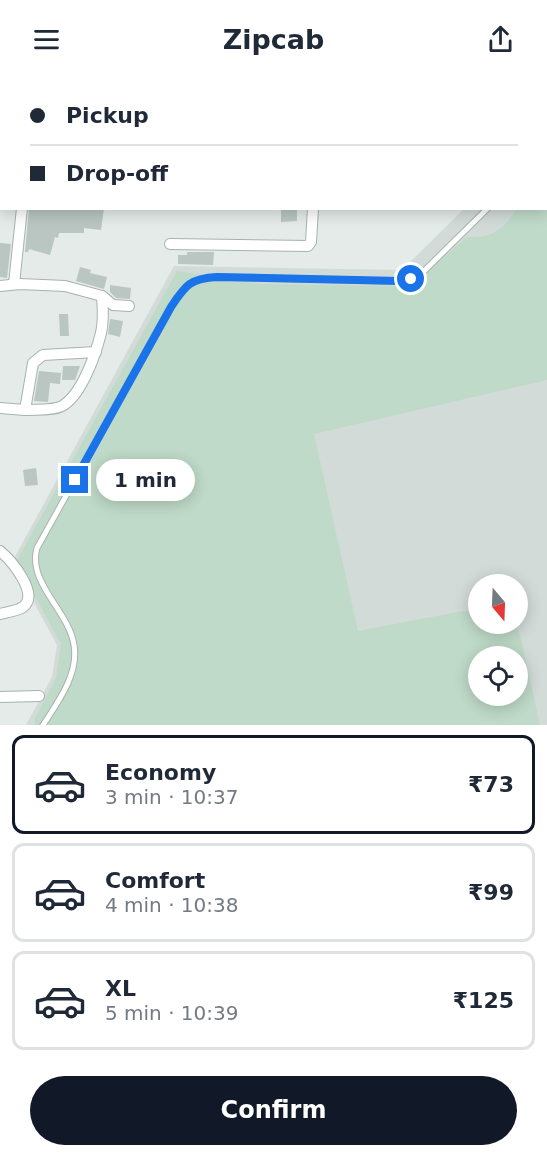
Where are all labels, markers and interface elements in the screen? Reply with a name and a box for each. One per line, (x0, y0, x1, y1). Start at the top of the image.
icon: menu (30, 23, 63, 56)
icon: share (484, 23, 517, 56)
text: Zipcab (223, 24, 324, 55)
text: Pickup (66, 103, 149, 128)
text: Drop-off (66, 161, 168, 186)
route start (397, 265, 424, 292)
callout: 1 min (96, 459, 195, 501)
route end (61, 466, 88, 493)
text: 1 min (114, 468, 177, 492)
north arrow (468, 574, 528, 634)
map controls (468, 574, 528, 706)
button: locate (468, 646, 528, 706)
icon: car (33, 758, 87, 812)
text: Economy (105, 760, 216, 785)
text: ₹73 (468, 772, 514, 797)
text: 3 min · 10:37 (105, 785, 239, 809)
icon: car (33, 866, 87, 920)
text: Comfort (105, 868, 205, 893)
text: ₹99 (468, 880, 514, 905)
text: 4 min · 10:38 (105, 893, 239, 917)
icon: car (33, 974, 87, 1028)
text: XL (105, 976, 136, 1001)
text: ₹125 (453, 988, 514, 1013)
text: 5 min · 10:39 (105, 1001, 239, 1025)
button: Confirm (30, 1076, 517, 1145)

